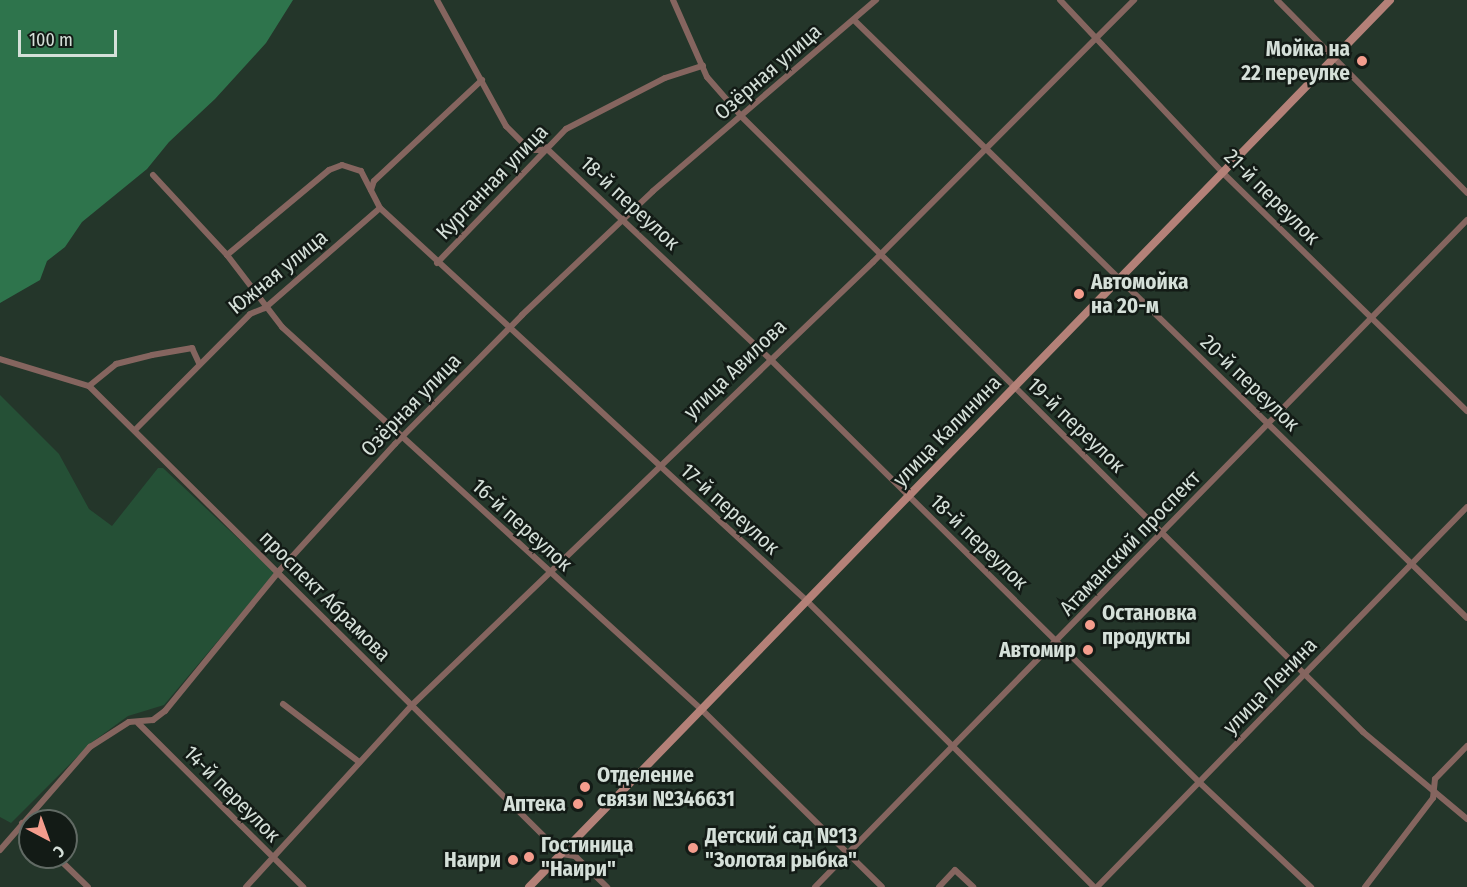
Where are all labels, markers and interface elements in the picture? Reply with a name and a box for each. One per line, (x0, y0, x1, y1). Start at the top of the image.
scale bar (21, 18, 120, 56)
street label: Озёрная улица (709, 19, 827, 125)
text: 100 m (29, 29, 73, 51)
place label: Мойка на 22 переулке (1241, 36, 1350, 86)
marker: Мойка на 22 переулке (1355, 54, 1369, 68)
street label: Курганная улица (431, 119, 553, 245)
street label: 21-й переулок (1219, 144, 1325, 250)
street label: 18-й переулок (575, 151, 685, 255)
street label: Южная улица (224, 225, 332, 319)
place label: Автомойка на 20-м (1091, 269, 1188, 319)
marker: Автомойка на 20-м (1072, 287, 1086, 301)
street label: улица Авилова (678, 314, 792, 424)
street label: 20-й переулок (1195, 329, 1305, 437)
street label: Озёрная улица (356, 348, 466, 462)
street label: улица Калинина (888, 370, 1006, 492)
street label: 19-й переулок (1022, 372, 1130, 478)
street label: 17-й переулок (675, 458, 785, 560)
street label: Атаманский проспект (1054, 465, 1206, 621)
street label: 16-й переулок (467, 473, 577, 577)
street label: 18-й переулок (925, 489, 1033, 595)
street label: проспект Абрамова (254, 525, 396, 667)
place label: Остановка продукты (1102, 600, 1197, 650)
marker: Остановка продукты (1083, 618, 1097, 632)
street label: улица Ленина (1218, 633, 1322, 739)
place label: Автомир (999, 637, 1076, 663)
marker: Автомир (1081, 643, 1095, 657)
street label: 14-й переулок (179, 741, 285, 847)
place label: Отделение связи №346631 (597, 762, 735, 812)
marker: Отделение связи №346631 (578, 780, 592, 794)
place label: Аптека (504, 791, 566, 817)
marker: Аптека (571, 797, 585, 811)
north arrow (18, 809, 78, 869)
place label: Детский сад №13 "Золотая рыбка" (705, 823, 857, 873)
place label: Гостиница "Наири" (541, 832, 633, 882)
marker: Детский сад №13 "Золотая рыбка" (686, 841, 700, 855)
text: С (49, 842, 68, 861)
place label: Наири (444, 847, 501, 873)
marker: Гостиница "Наири" (522, 850, 536, 864)
marker: Наири (506, 853, 520, 867)

